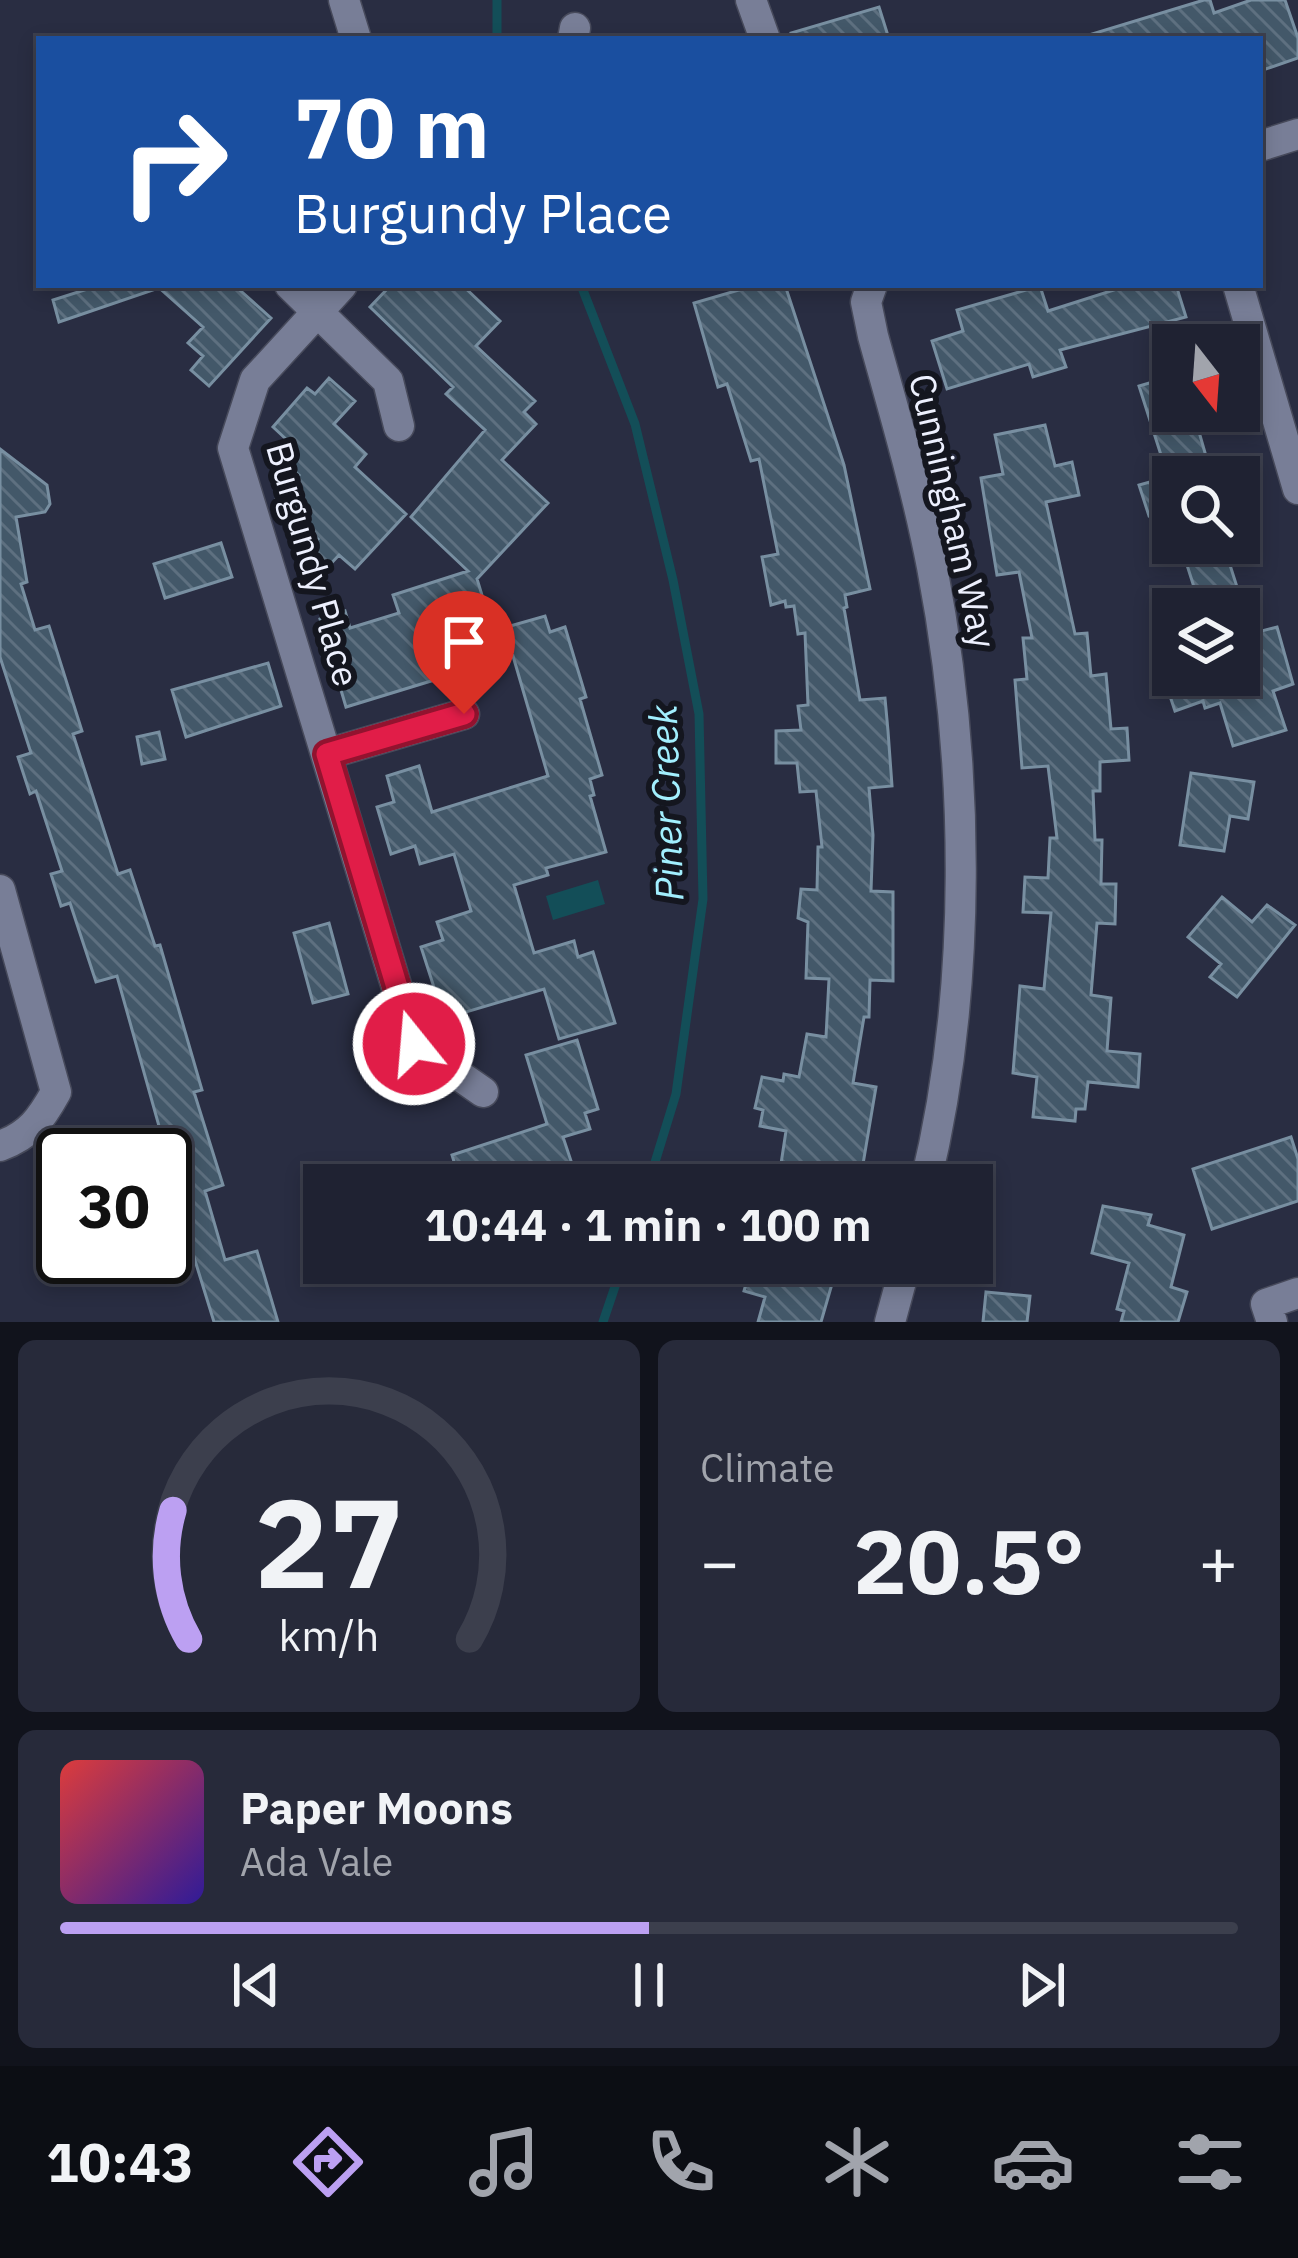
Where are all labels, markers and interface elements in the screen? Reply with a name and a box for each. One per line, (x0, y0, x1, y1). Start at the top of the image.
text: 70 m (294, 72, 490, 181)
icon: right (96, 84, 252, 240)
text: Burgundy Place (294, 178, 672, 248)
north arrow (1152, 324, 1260, 432)
map controls (1152, 324, 1260, 696)
street label: Cunningham Way (899, 369, 1008, 653)
street label: Burgundy Place (256, 436, 371, 691)
button: search (1152, 456, 1260, 564)
button: layers (1152, 588, 1260, 696)
pin (413, 591, 515, 714)
icon: arrive (431, 609, 497, 675)
water label: Piner Creek (637, 703, 694, 902)
position arrow (351, 981, 477, 1107)
speed limit sign: 30 (36, 1128, 192, 1284)
text: 10:44 · 1 min · 100 m (425, 1195, 871, 1253)
text: Climate (700, 1442, 834, 1493)
text: 27 (254, 1460, 404, 1622)
text: 20.5° (853, 1502, 1085, 1619)
text: − (700, 1518, 740, 1604)
text: + (1198, 1518, 1238, 1604)
text: km/h (279, 1607, 379, 1663)
text: Paper Moons (240, 1778, 513, 1836)
text: Ada Vale (240, 1836, 393, 1887)
icon: previous (223, 1952, 289, 2018)
icon: pause (616, 1952, 682, 2018)
icon: next (1009, 1952, 1075, 2018)
icon: directions (286, 2120, 370, 2204)
icon: music (462, 2120, 546, 2204)
icon: phone (639, 2120, 723, 2204)
icon: climate (815, 2120, 899, 2204)
icon: car (991, 2120, 1075, 2204)
icon: filters (1168, 2120, 1252, 2204)
text: 10:43 (46, 2127, 194, 2197)

